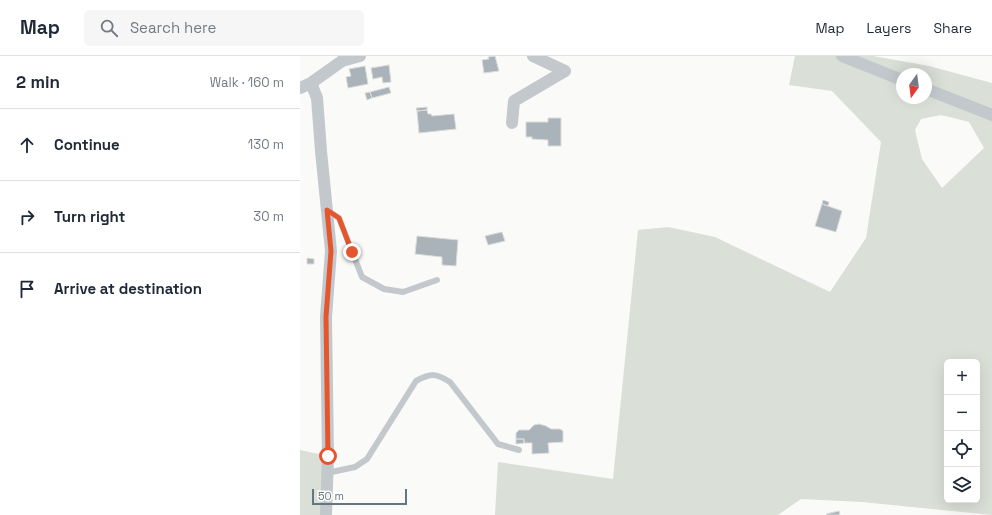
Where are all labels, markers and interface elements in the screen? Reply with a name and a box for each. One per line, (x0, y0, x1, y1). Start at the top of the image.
search box (84, 10, 364, 46)
text: Map (20, 15, 60, 40)
icon: search (98, 17, 120, 39)
text: Search here (130, 18, 216, 37)
text: Map (815, 19, 845, 37)
text: Layers (867, 19, 911, 37)
text: Share (933, 19, 972, 37)
north arrow (896, 68, 932, 104)
text: 2 min (16, 71, 60, 93)
text: Walk · 160 m (210, 74, 284, 91)
icon: ahead (16, 134, 38, 156)
text: Continue (54, 135, 120, 154)
text: 130 m (248, 136, 284, 153)
icon: right (16, 206, 38, 228)
text: Turn right (54, 207, 125, 226)
text: 30 m (253, 208, 284, 225)
route end (343, 243, 361, 261)
icon: arrive (16, 278, 38, 300)
text: Arrive at destination (54, 279, 202, 298)
map controls (944, 359, 980, 503)
button: + (944, 359, 980, 395)
button: − (944, 395, 980, 431)
button: locate (944, 431, 980, 467)
route start (319, 447, 337, 465)
button: layers (944, 467, 980, 503)
scale bar (312, 487, 407, 506)
text: 50 m (318, 489, 344, 503)

